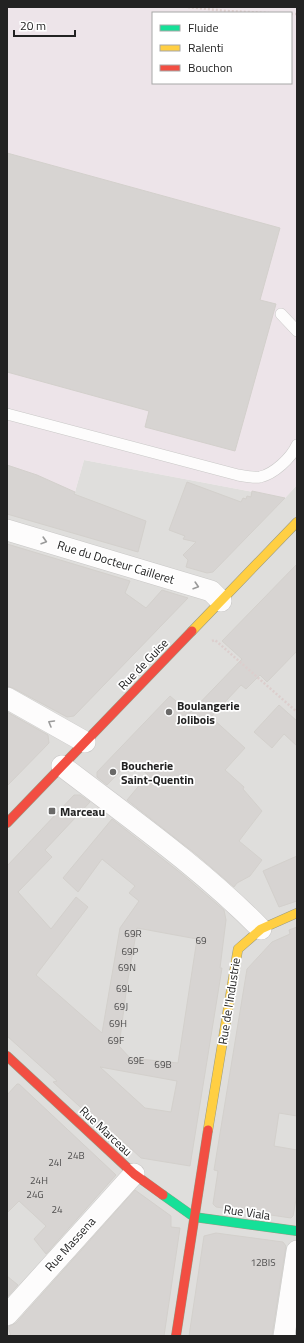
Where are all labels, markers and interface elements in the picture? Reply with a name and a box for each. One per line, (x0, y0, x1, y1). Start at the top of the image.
scale bar (14, 12, 75, 38)
legend (152, 12, 292, 84)
text: 20 m (20, 16, 46, 35)
text: Fluide (188, 18, 219, 37)
text: Ralenti (188, 38, 223, 57)
text: Bouchon (188, 58, 233, 77)
street label: Rue du Docteur Cailleret (55, 535, 178, 589)
one-way arrow (41, 536, 48, 545)
one-way arrow (192, 581, 199, 590)
street label: Rue de Guise (113, 634, 173, 694)
place label: Boulangerie Jolibois (177, 696, 240, 729)
marker: Boulangerie Jolibois (164, 707, 174, 717)
one-way arrow (48, 720, 55, 727)
place label: Boucherie Saint-Quentin (121, 756, 194, 789)
marker: Boucherie Saint-Quentin (108, 767, 118, 777)
place label: Marceau (60, 802, 105, 821)
marker: Marceau (47, 806, 57, 816)
house number: 69R (124, 926, 142, 941)
house number: 69 (195, 933, 207, 948)
house number: 69P (121, 944, 139, 959)
street label: Rue de l'Industrie (213, 956, 245, 1046)
house number: 69N (118, 960, 136, 975)
house number: 69L (116, 981, 132, 996)
house number: 69J (114, 999, 128, 1014)
house number: 69H (109, 1016, 127, 1031)
house number: 69F (108, 1033, 124, 1048)
house number: 69E (128, 1053, 145, 1068)
house number: 69B (154, 1057, 172, 1072)
street label: Rue Marceau (75, 1101, 137, 1161)
house number: 24B (67, 1148, 85, 1163)
house number: 24I (48, 1155, 62, 1170)
house number: 24H (30, 1173, 48, 1188)
house number: 24G (26, 1187, 44, 1202)
street label: Rue Viala (222, 1199, 272, 1225)
house number: 24 (51, 1202, 63, 1217)
street label: Rue Massena (40, 1212, 100, 1276)
house number: 12BIS (250, 1255, 276, 1270)

